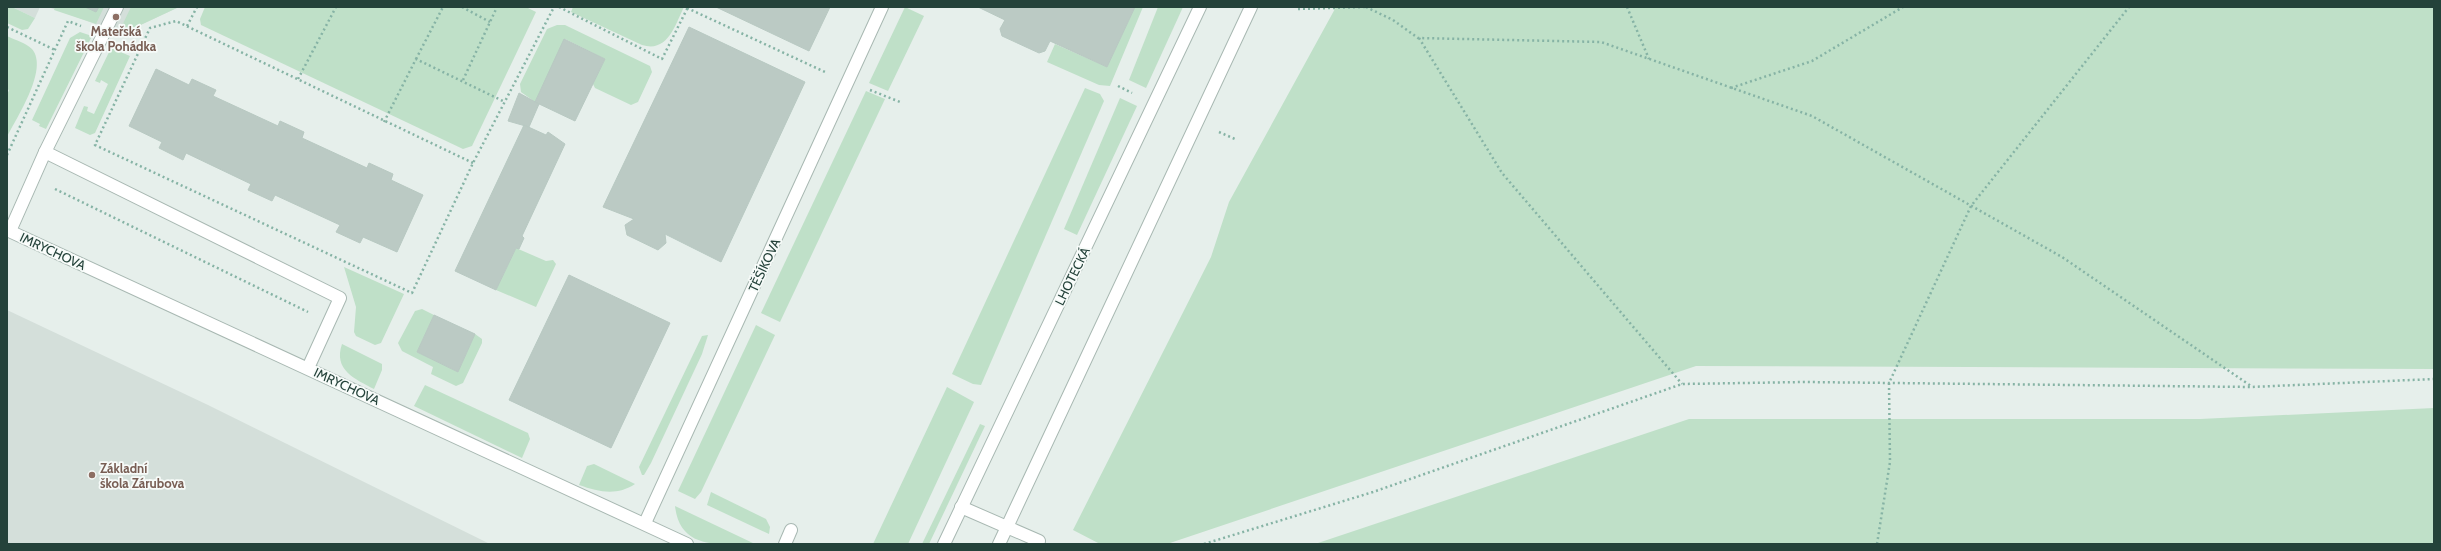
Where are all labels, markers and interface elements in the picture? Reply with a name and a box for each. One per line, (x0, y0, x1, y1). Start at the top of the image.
marker: Mateřská škola Pohádka (111, 12, 121, 22)
place label: Mateřská škola Pohádka (76, 23, 157, 54)
street label: IMRYCHOVA (18, 229, 88, 273)
street label: TĚŠÍKOVA (744, 235, 783, 294)
street label: LHOTECKÁ (1050, 244, 1093, 308)
street label: IMRYCHOVA (312, 364, 382, 408)
place label: Základní škola Zárubova (100, 460, 185, 491)
marker: Základní škola Zárubova (87, 470, 97, 480)

